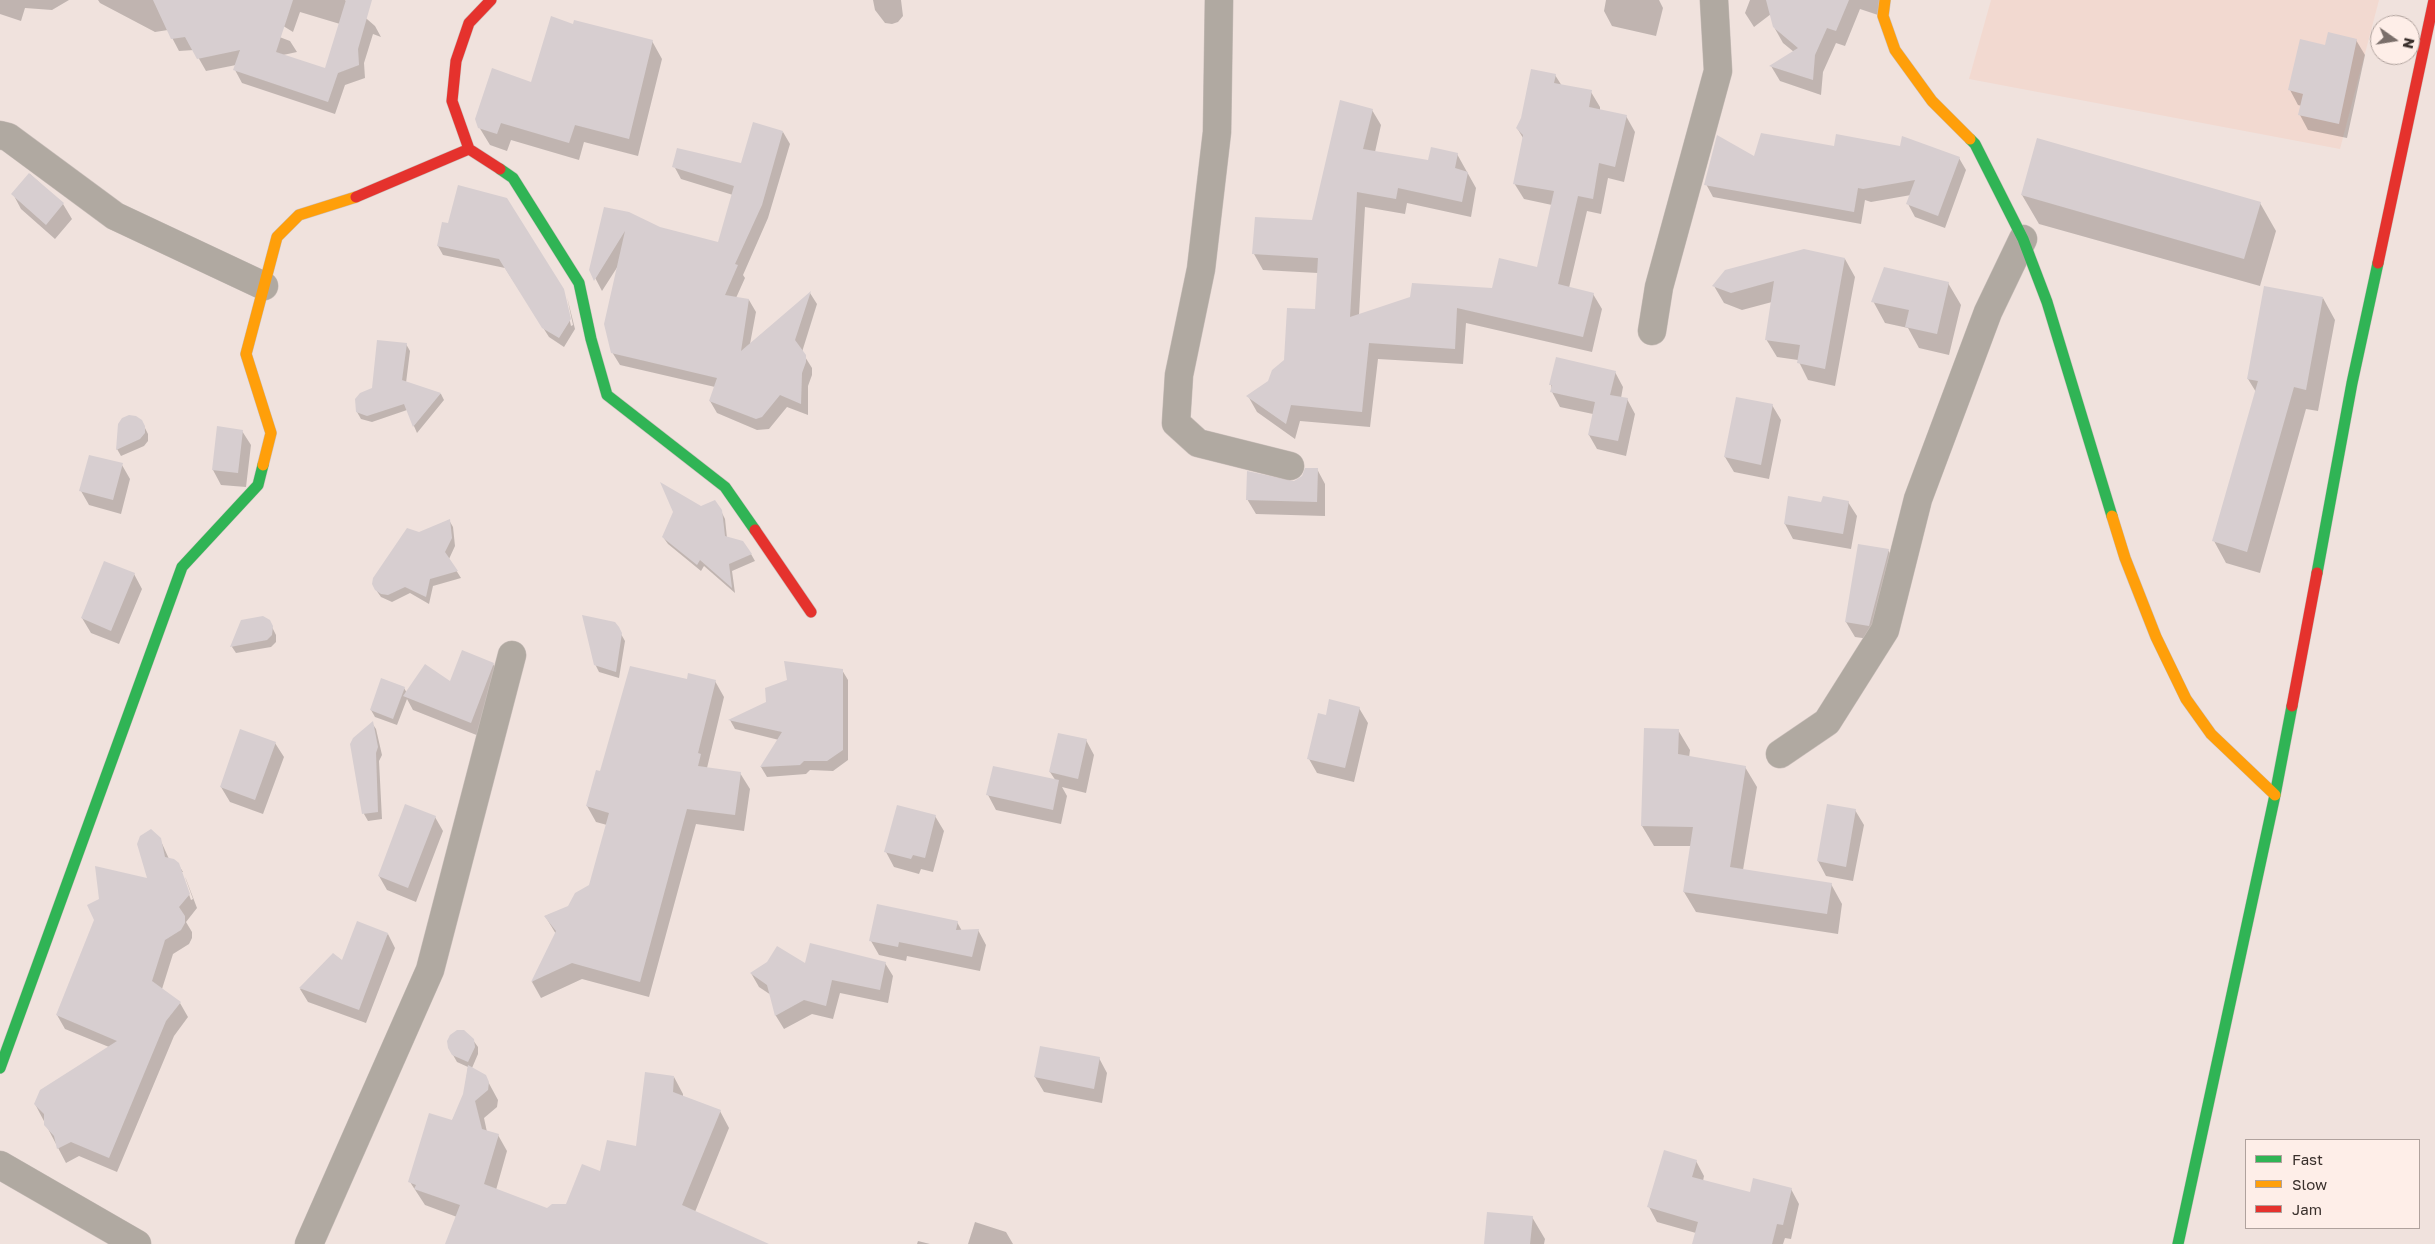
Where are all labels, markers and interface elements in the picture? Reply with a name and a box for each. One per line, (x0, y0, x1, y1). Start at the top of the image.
north arrow (2370, 15, 2420, 65)
text: N (2400, 36, 2419, 50)
legend (2245, 1139, 2420, 1229)
text: Fast (2292, 1150, 2323, 1168)
text: Slow (2292, 1175, 2327, 1193)
text: Jam (2292, 1200, 2322, 1218)

